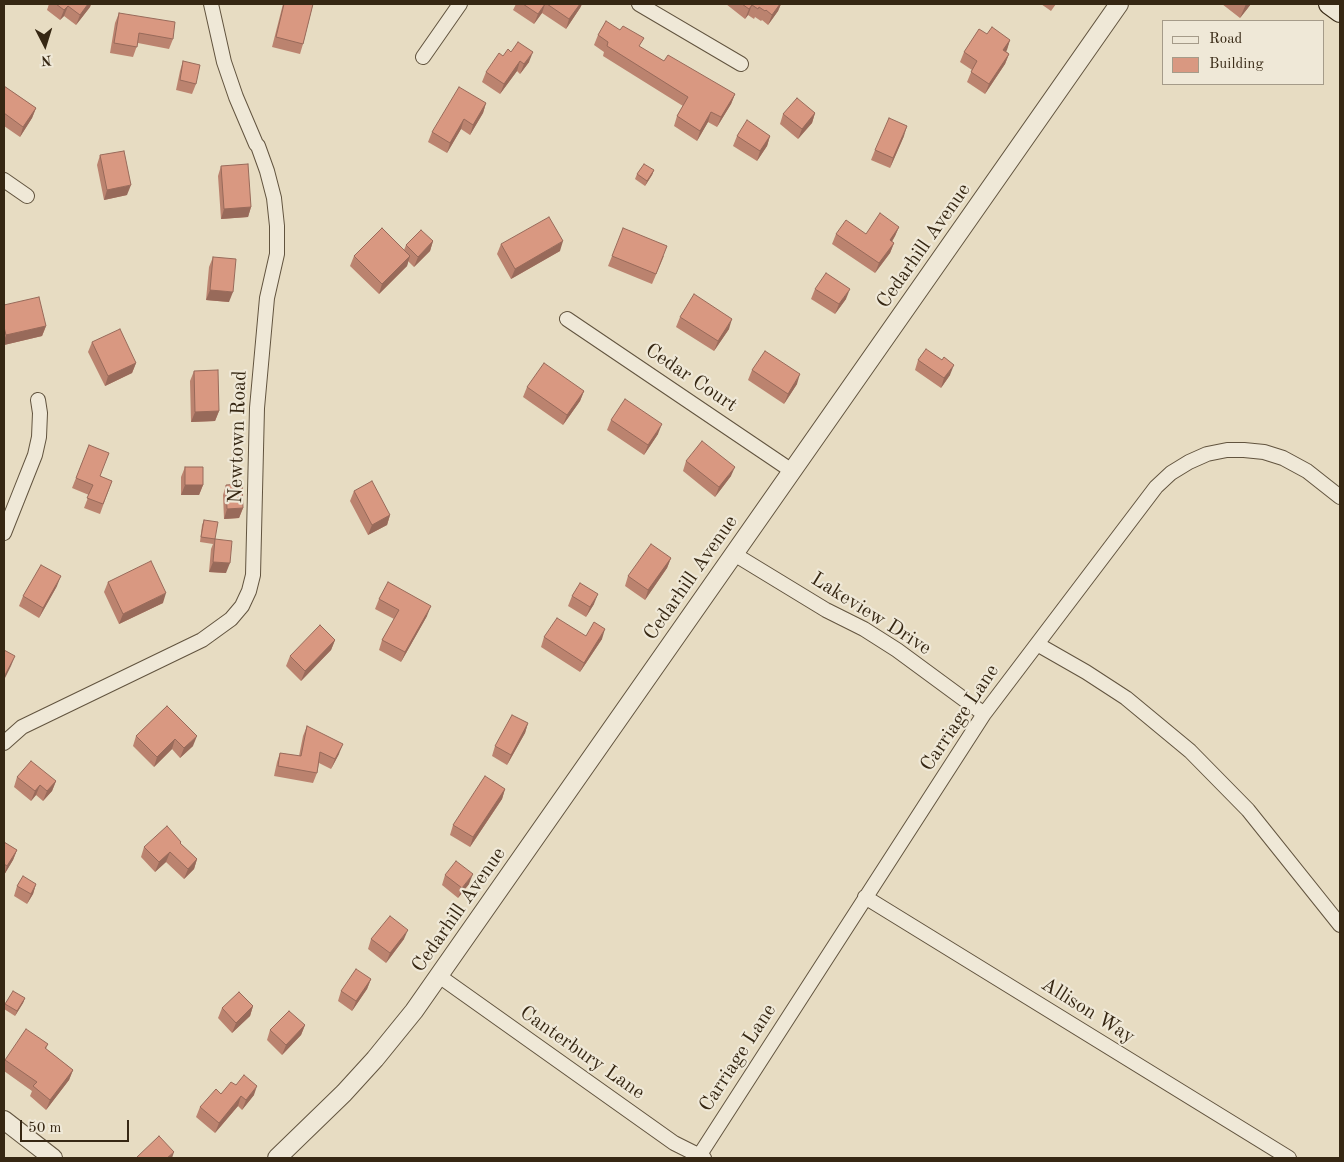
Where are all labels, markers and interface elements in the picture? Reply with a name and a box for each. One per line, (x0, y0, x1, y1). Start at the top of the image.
north arrow (20, 20, 70, 70)
legend (1162, 20, 1324, 85)
text: Road (1209, 32, 1242, 47)
text: N (40, 53, 52, 67)
text: Building (1209, 57, 1264, 72)
street label: Cedarhill Avenue (872, 179, 976, 313)
street label: Cedar Court (640, 338, 742, 418)
street label: Newtown Road (224, 370, 252, 504)
street label: Cedarhill Avenue (639, 511, 743, 645)
street label: Lakeview Drive (806, 567, 936, 661)
street label: Carriage Lane (915, 660, 1005, 776)
street label: Cedarhill Avenue (407, 843, 511, 977)
street label: Allison Way (1037, 973, 1139, 1049)
street label: Carriage Lane (694, 1000, 782, 1116)
street label: Canterbury Lane (515, 1001, 649, 1105)
scale bar (22, 1110, 131, 1142)
text: 50 m (28, 1121, 62, 1136)

